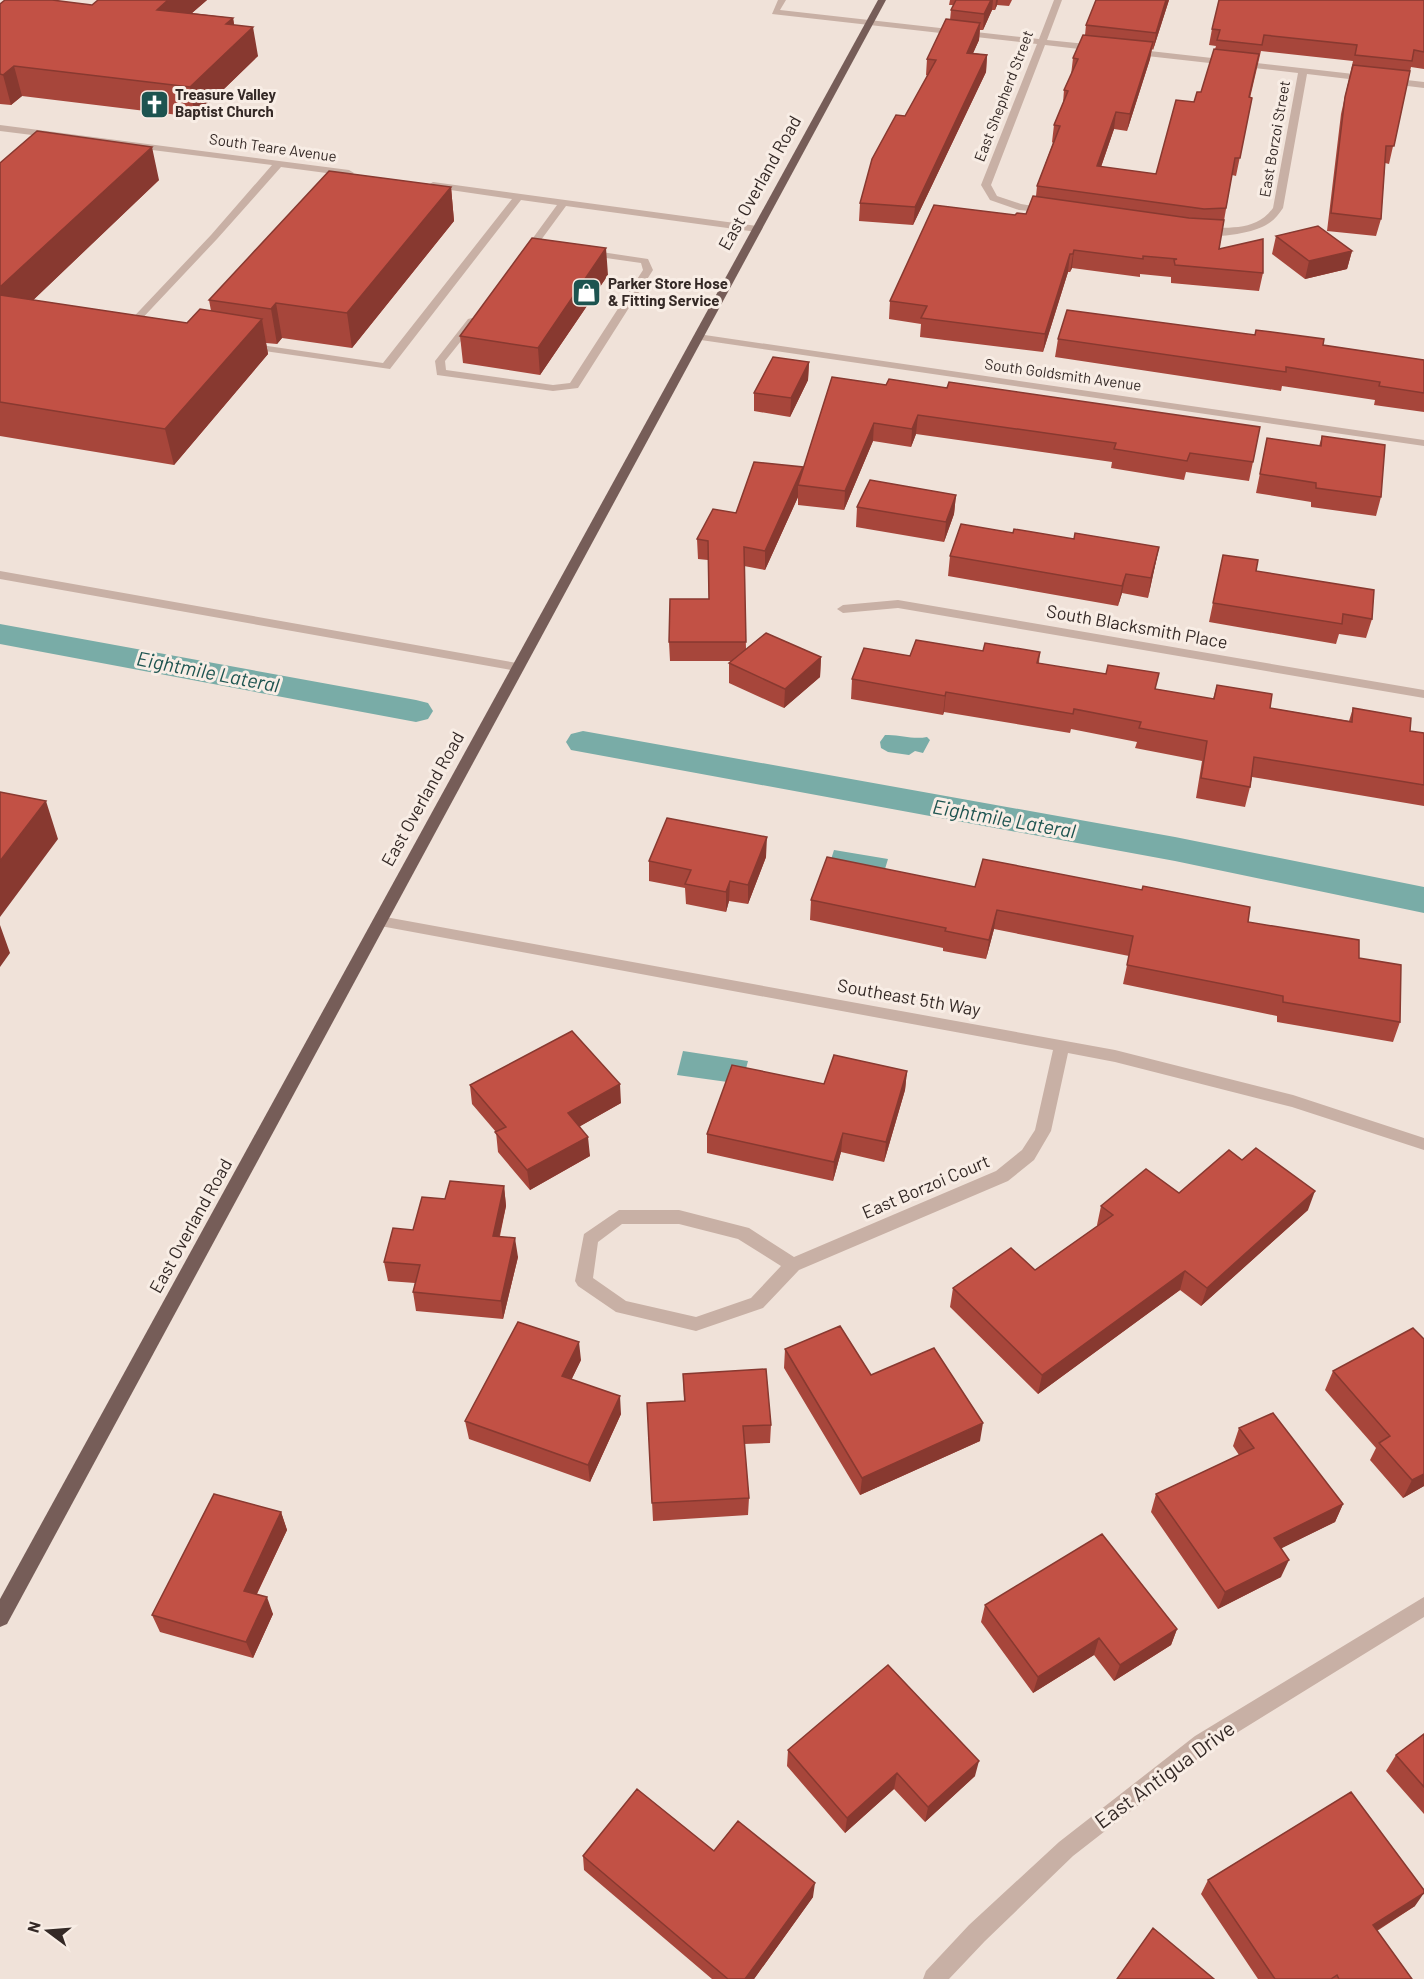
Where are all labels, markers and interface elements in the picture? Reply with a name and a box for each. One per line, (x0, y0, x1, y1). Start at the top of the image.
street label: East Shepherd Street (970, 28, 1036, 164)
street label: East Borzoi Street (1255, 79, 1293, 199)
place label: Treasure Valley Baptist Church (175, 85, 276, 120)
church icon: Treasure Valley Baptist Church (138, 88, 170, 120)
street label: East Overland Road (713, 111, 805, 254)
street label: South Teare Avenue (208, 129, 338, 165)
place label: Parker Store Hose & Fitting Service (608, 274, 728, 309)
shop icon: Parker Store Hose & Fitting Service (571, 277, 603, 309)
street label: South Goldsmith Avenue (984, 354, 1143, 394)
street label: South Blacksmith Place (1045, 599, 1230, 653)
water label: Eightmile Lateral (135, 645, 282, 697)
street label: East Overland Road (376, 727, 468, 870)
water label: Eightmile Lateral (931, 794, 1078, 843)
street label: Southeast 5th Way (836, 974, 982, 1020)
street label: East Borzoi Court (859, 1149, 993, 1223)
street label: East Overland Road (144, 1154, 236, 1297)
street label: East Antigua Drive (1089, 1715, 1239, 1833)
north arrow (18, 1901, 78, 1961)
text: N (23, 1919, 44, 1934)

